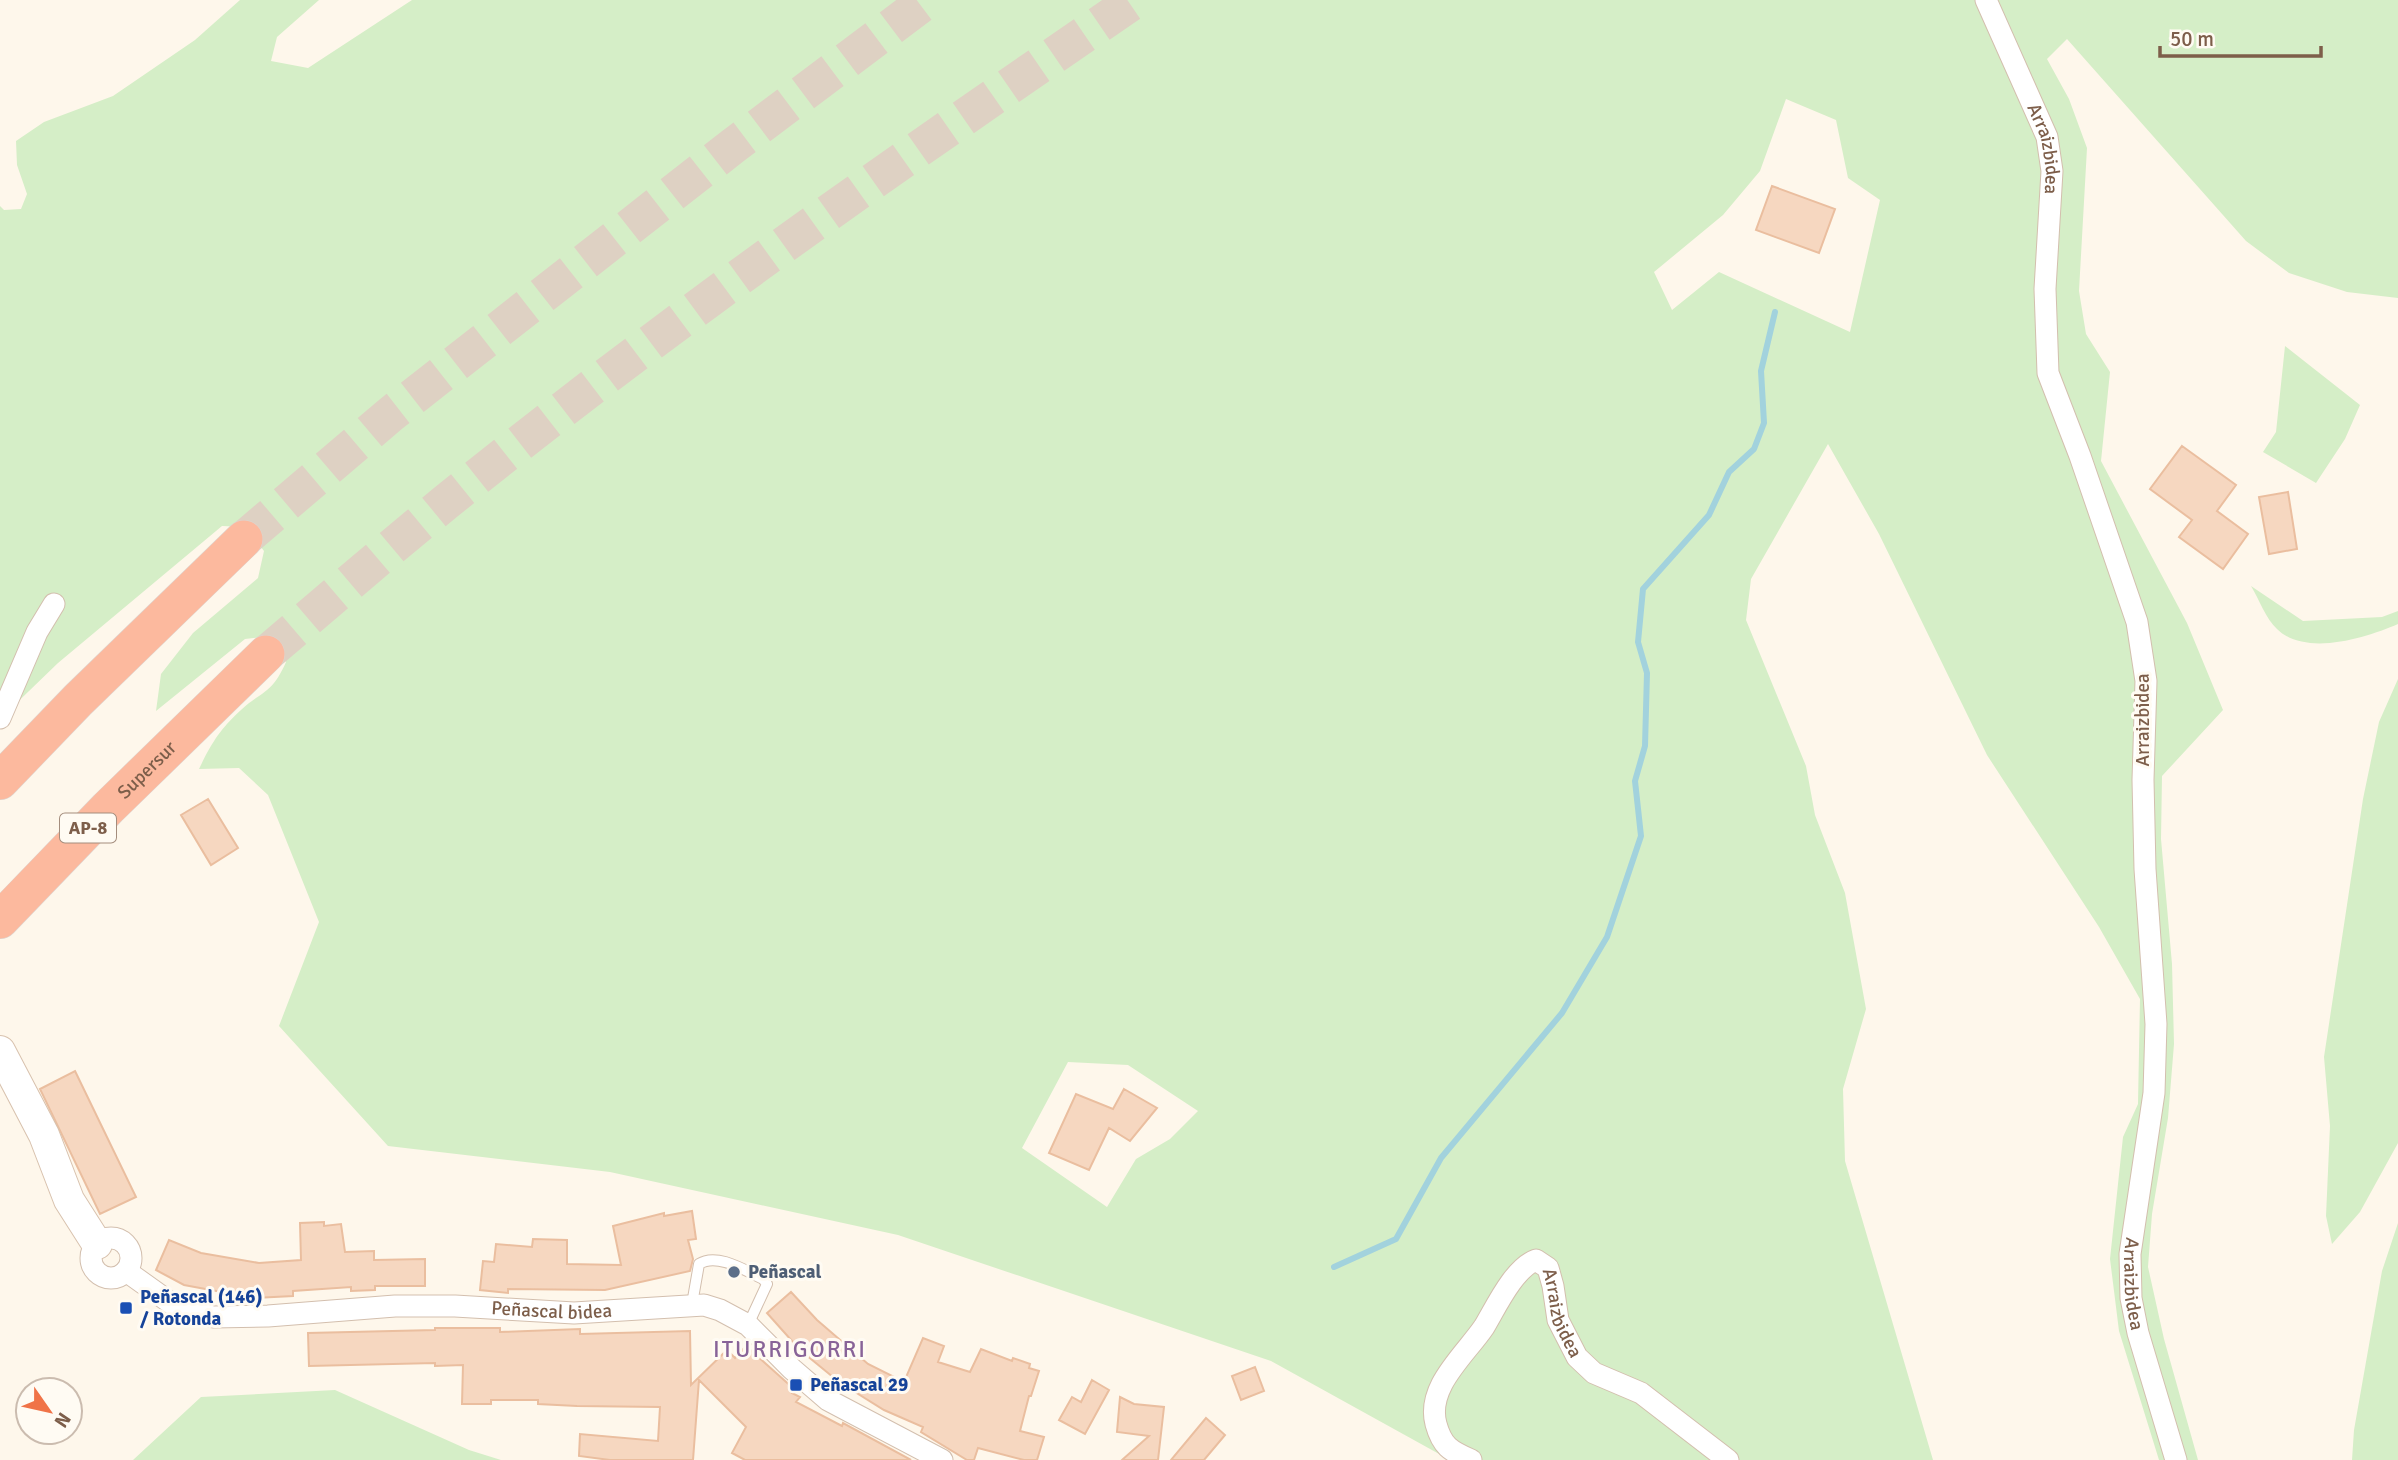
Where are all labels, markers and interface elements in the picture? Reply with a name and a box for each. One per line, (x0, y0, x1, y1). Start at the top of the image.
scale bar (2160, 14, 2321, 58)
text: 50 m (2170, 26, 2214, 52)
street label: Arraizbidea (2022, 100, 2064, 195)
street label: Arraizbidea (2131, 673, 2155, 767)
street label: Supersur (112, 736, 182, 804)
road number: AP-8 (60, 814, 116, 842)
street label: Arraizbidea (2118, 1236, 2149, 1332)
place label: Peñascal (748, 1260, 822, 1284)
marker: Peñascal (726, 1264, 742, 1280)
street label: Arraizbidea (1537, 1265, 1587, 1362)
place label: Peñascal (146) / Rotonda (140, 1285, 263, 1331)
street label: Peñascal bidea (491, 1296, 613, 1325)
marker: Peñascal (146) / Rotonda (118, 1300, 134, 1316)
district label: ITURRIGORRI (713, 1335, 867, 1364)
place label: Peñascal 29 (810, 1373, 908, 1397)
north arrow (14, 1376, 84, 1446)
marker: Peñascal 29 (788, 1377, 804, 1393)
text: N (49, 1408, 76, 1432)

